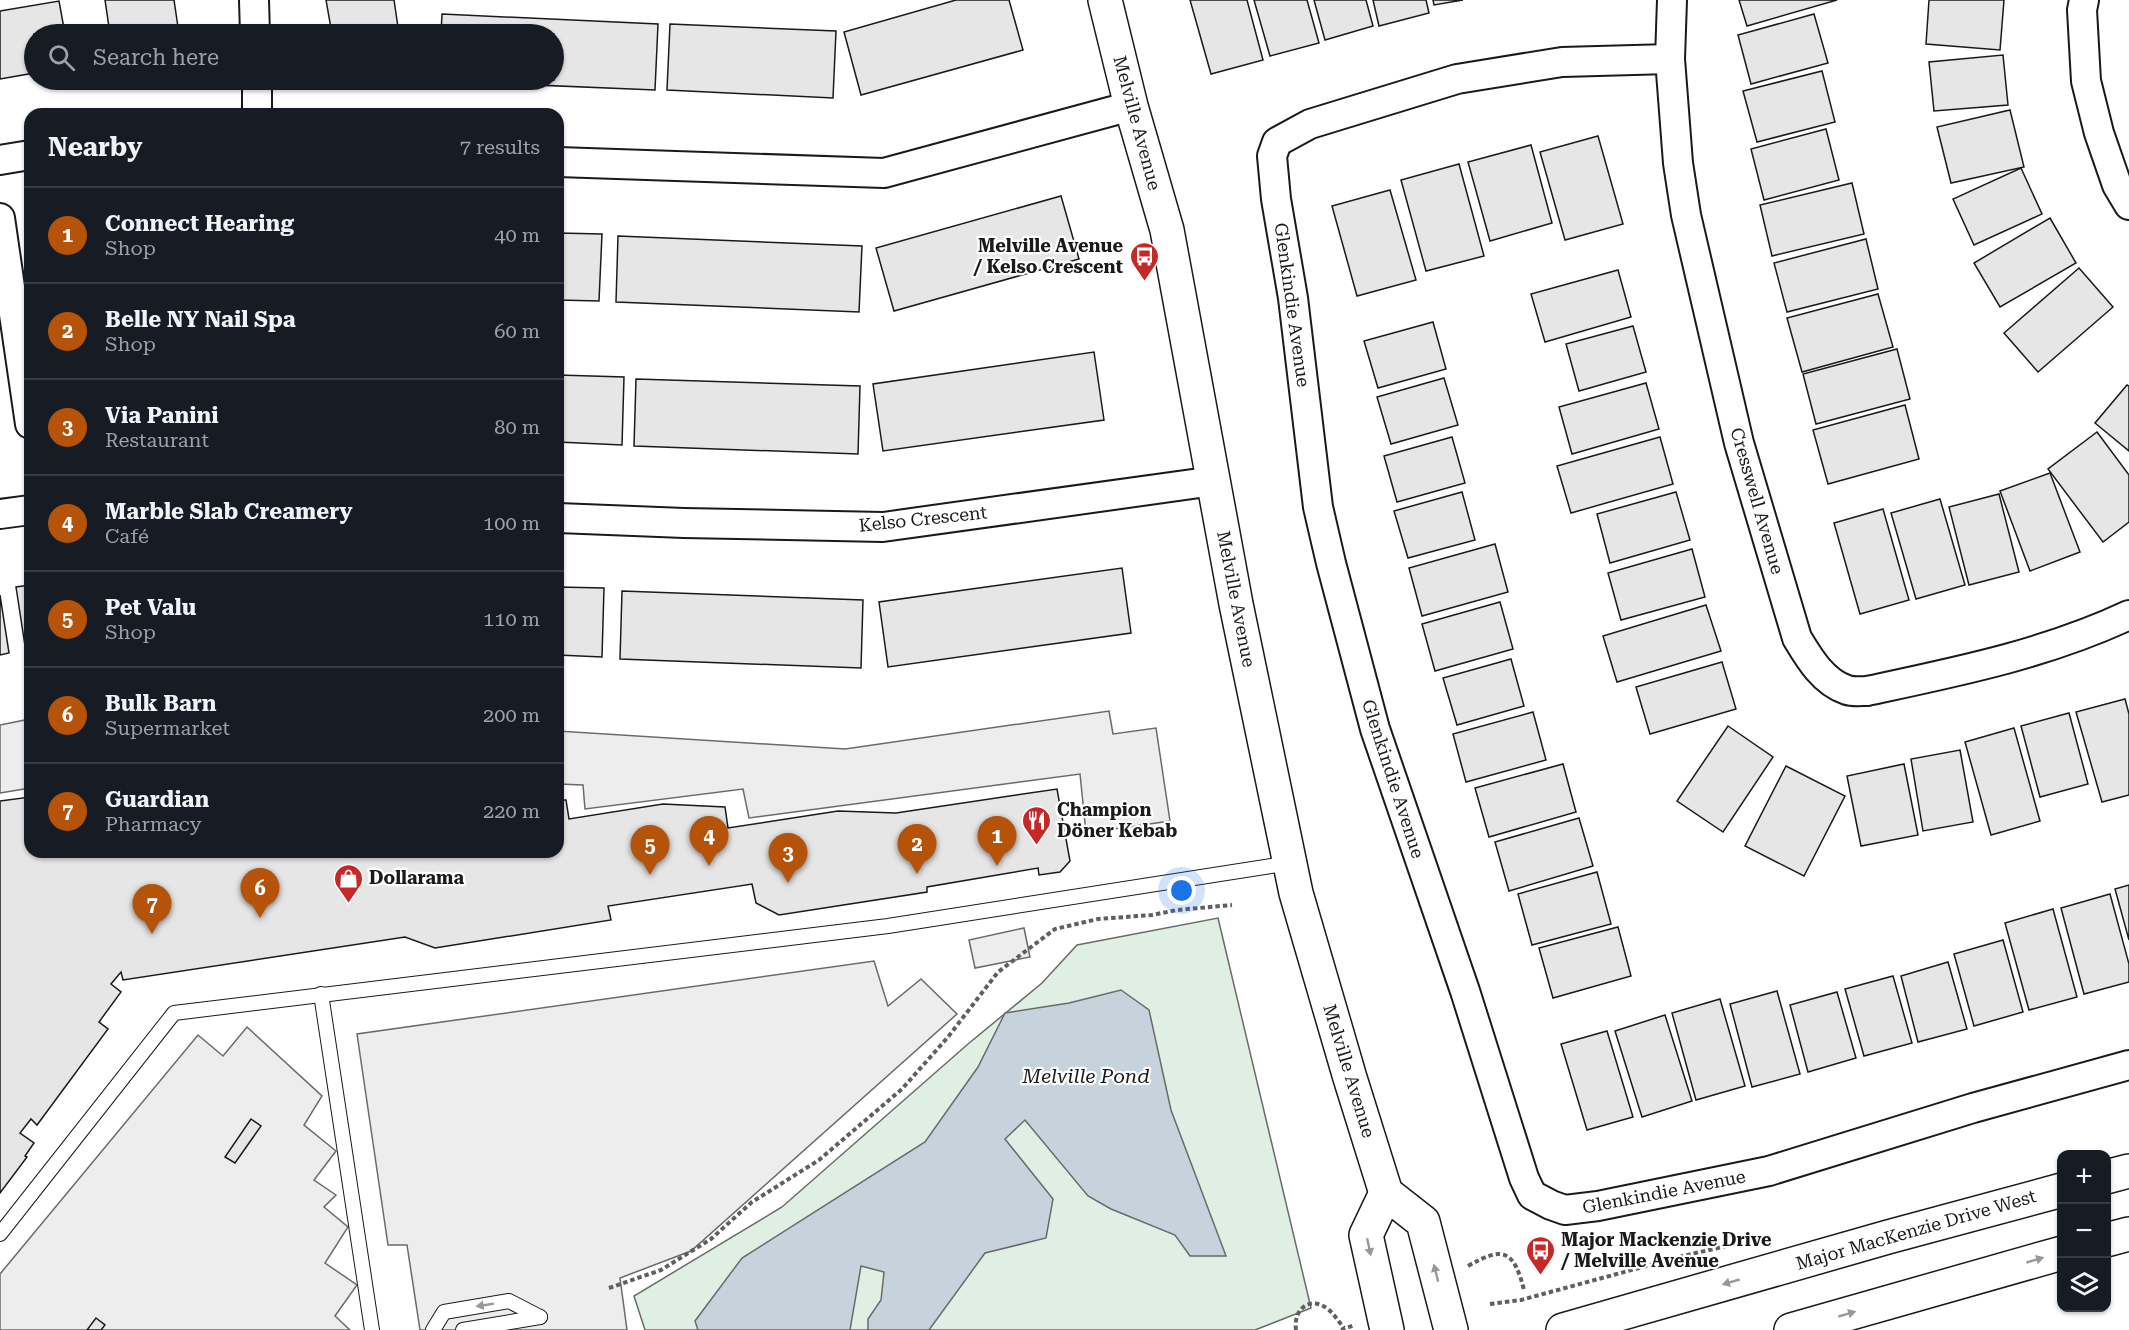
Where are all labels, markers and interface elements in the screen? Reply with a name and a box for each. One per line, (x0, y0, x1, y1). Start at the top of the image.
search box (24, 24, 564, 90)
icon: search (45, 41, 78, 74)
text: Search here (93, 45, 219, 70)
street label: Melville Avenue (1109, 53, 1166, 193)
text: Nearby (48, 132, 142, 162)
text: 7 results (460, 135, 540, 159)
text: Connect Hearing (105, 211, 294, 236)
street label: Glenkindie Avenue (1271, 221, 1314, 389)
text: 1 (62, 223, 73, 247)
text: 40 m (494, 223, 540, 247)
place label: Melville Avenue / Kelso Crescent (973, 235, 1123, 277)
text: Shop (105, 236, 156, 260)
bus stop icon: Melville Avenue / Kelso Crescent (1128, 240, 1160, 282)
text: Belle NY Nail Spa (105, 307, 296, 332)
text: 2 (62, 319, 73, 343)
text: 60 m (494, 319, 540, 343)
text: Shop (105, 332, 156, 356)
text: Via Panini (105, 403, 219, 428)
text: 3 (62, 415, 73, 439)
text: 80 m (494, 415, 540, 439)
street label: Cresswell Avenue (1727, 425, 1788, 577)
text: Restaurant (105, 428, 209, 452)
text: Marble Slab Creamery (105, 499, 353, 524)
street label: Kelso Crescent (858, 501, 988, 536)
text: 4 (62, 511, 73, 535)
text: 100 m (483, 511, 540, 535)
text: Café (105, 524, 149, 548)
street label: Melville Avenue (1213, 529, 1260, 669)
text: Pet Valu (105, 595, 196, 620)
text: 5 (62, 607, 73, 631)
text: 110 m (483, 607, 540, 631)
text: Shop (105, 620, 156, 644)
text: Bulk Barn (105, 691, 217, 716)
street label: Glenkindie Avenue (1358, 697, 1429, 861)
text: 6 (62, 703, 73, 727)
text: 200 m (483, 703, 540, 727)
text: Supermarket (105, 716, 230, 740)
text: Guardian (105, 787, 209, 812)
text: 7 (62, 799, 73, 823)
text: 220 m (483, 799, 540, 823)
place label: Champion Döner Kebab (1057, 799, 1177, 841)
restaurant icon: Champion Döner Kebab (1020, 804, 1052, 846)
text: Pharmacy (105, 812, 202, 836)
pin: 4 (690, 816, 728, 866)
pin: 1 (978, 816, 1016, 866)
pin: 2 (898, 824, 936, 874)
pin: 5 (630, 826, 670, 875)
pin: 3 (768, 834, 808, 883)
shop icon: Dollarama (332, 862, 364, 904)
place label: Dollarama (369, 867, 464, 888)
pin: 6 (240, 868, 280, 918)
your location (1167, 876, 1196, 905)
pin: 7 (132, 884, 172, 934)
street label: Melville Avenue (1319, 1002, 1380, 1140)
water label: Melville Pond (1021, 1064, 1150, 1088)
map controls (2057, 1150, 2111, 1312)
button: + (2057, 1150, 2111, 1204)
street label: Glenkindie Avenue (1581, 1165, 1747, 1218)
street label: Major MacKenzie Drive West (1793, 1185, 2039, 1274)
button: − (2057, 1204, 2111, 1258)
place label: Major Mackenzie Drive / Melville Avenue (1560, 1229, 1772, 1271)
bus stop icon: Major Mackenzie Drive / Melville Avenue (1524, 1234, 1556, 1276)
one-way arrow (1364, 1237, 1374, 1256)
one-way arrow (2026, 1255, 2044, 1265)
button: layers (2057, 1258, 2111, 1312)
one-way arrow (1431, 1264, 1441, 1283)
one-way arrow (1722, 1278, 1740, 1287)
one-way arrow (476, 1301, 495, 1310)
one-way arrow (1838, 1309, 1856, 1318)

